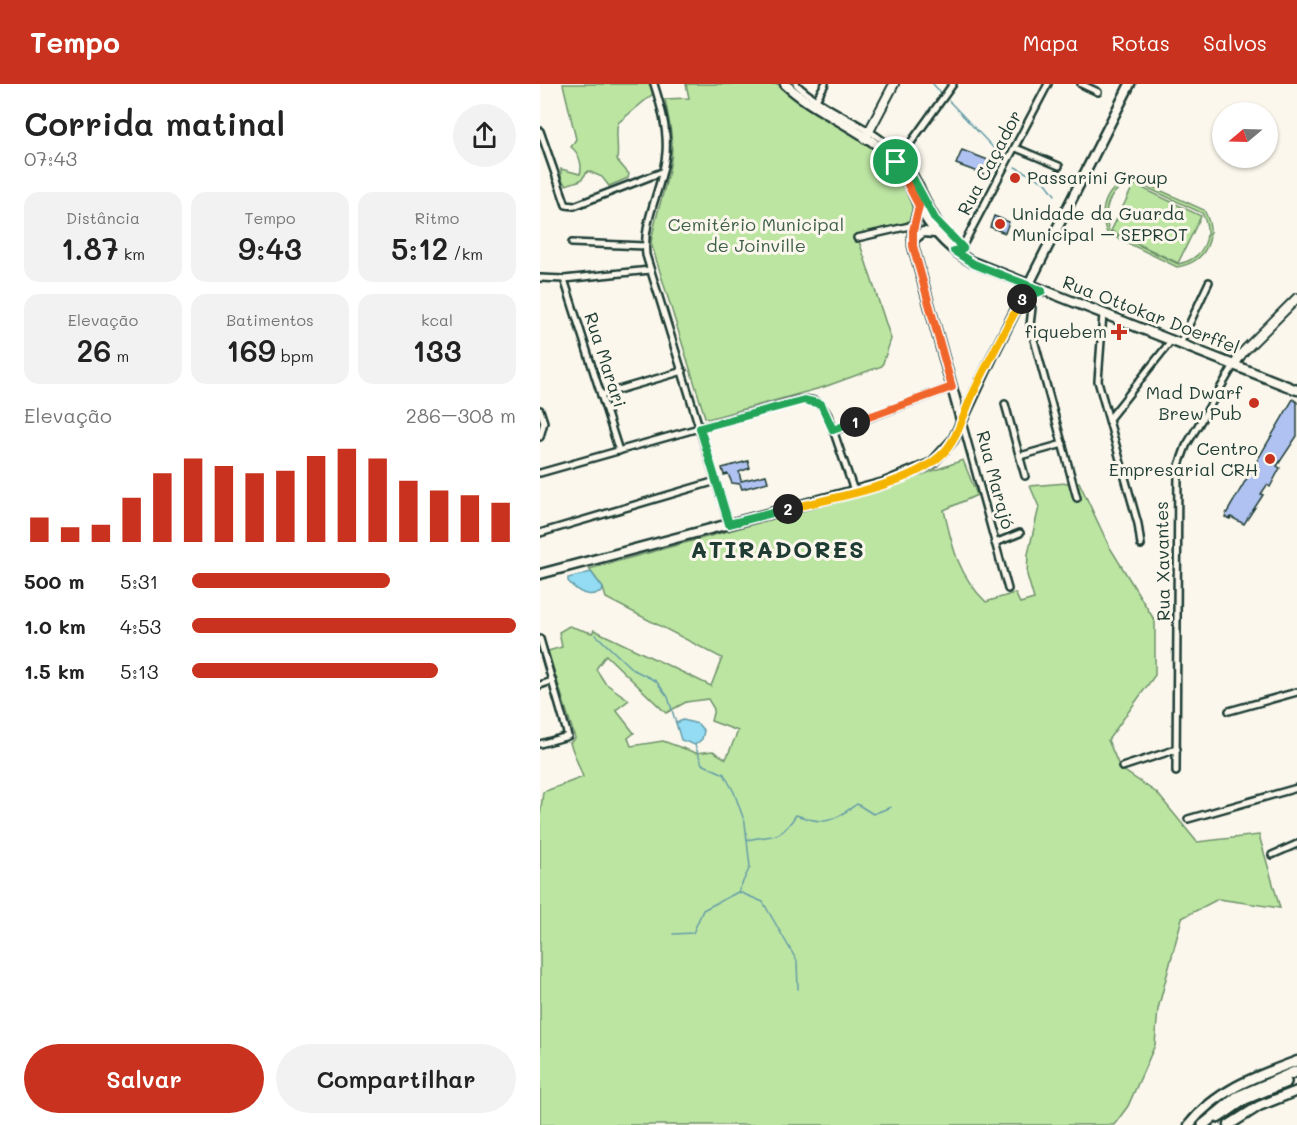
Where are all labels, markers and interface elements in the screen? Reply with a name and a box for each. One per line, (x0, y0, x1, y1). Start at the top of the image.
text: Tempo (30, 24, 120, 60)
text: Mapa (1023, 29, 1079, 56)
text: Rotas (1112, 29, 1170, 56)
text: Salvos (1203, 29, 1267, 56)
text: Corrida matinal (24, 101, 285, 144)
north arrow (1212, 102, 1278, 168)
map controls (1212, 102, 1278, 168)
button: share (453, 104, 516, 167)
street label: Rua Caçador (951, 106, 1027, 219)
pin (870, 136, 921, 187)
text: 07:43 (24, 145, 77, 171)
icon: arrive (879, 145, 912, 178)
place label: Passarini Group (1027, 165, 1168, 189)
marker: Passarini Group (1008, 171, 1022, 185)
place label: Unidade da Guarda Municipal – SEPROT (1012, 201, 1188, 246)
text: Distância (66, 207, 140, 228)
text: Tempo (245, 207, 295, 228)
text: Ritmo (415, 207, 459, 228)
park label: Cemitério Municipal de Joinville (668, 212, 844, 257)
marker: Unidade da Guarda Municipal – SEPROT (993, 217, 1007, 231)
text: 1.87 (61, 228, 119, 268)
text: 9:43 (238, 228, 302, 268)
text: 5:12 (391, 228, 448, 268)
text: km (119, 243, 145, 264)
text: /km (448, 243, 483, 264)
street label: Rua Ottokar Doerffel (1059, 269, 1243, 359)
pin: 3 (1007, 284, 1037, 314)
text: 3 (1017, 288, 1027, 309)
text: Elevação (68, 309, 138, 330)
text: Batimentos (226, 309, 314, 330)
text: kcal (421, 309, 453, 330)
street label: Rua Marari (579, 309, 633, 410)
place label: fiquebem (1025, 319, 1107, 343)
marker: fiquebem (1112, 325, 1126, 339)
text: 26 (77, 330, 112, 370)
text: 169 (226, 330, 276, 370)
text: 133 (412, 330, 462, 370)
text: m (112, 345, 129, 366)
text: bpm (276, 345, 314, 366)
place label: Mad Dwarf Brew Pub (1146, 380, 1243, 425)
marker: Mad Dwarf Brew Pub (1247, 396, 1261, 410)
text: Elevação (24, 402, 112, 428)
text: 286–308 m (406, 402, 516, 428)
pin: 1 (840, 407, 870, 437)
text: 1 (851, 411, 859, 432)
street label: Rua Marajó (971, 428, 1021, 532)
place label: Centro Empresarial CRH (1109, 436, 1258, 481)
marker: Centro Empresarial CRH (1263, 452, 1277, 466)
pin: 2 (773, 494, 803, 524)
text: 2 (784, 498, 792, 519)
street label: Rua Xavantes (1149, 501, 1175, 621)
district label: ATIRADORES (690, 533, 866, 564)
text: 500 m (24, 568, 84, 594)
text: 5:31 (120, 568, 159, 594)
text: 1.0 km (24, 613, 86, 639)
text: 4:53 (120, 613, 161, 639)
text: 1.5 km (24, 658, 85, 684)
text: 5:13 (120, 658, 159, 684)
button: Salvar (24, 1044, 264, 1113)
button: Compartilhar (276, 1044, 516, 1113)

